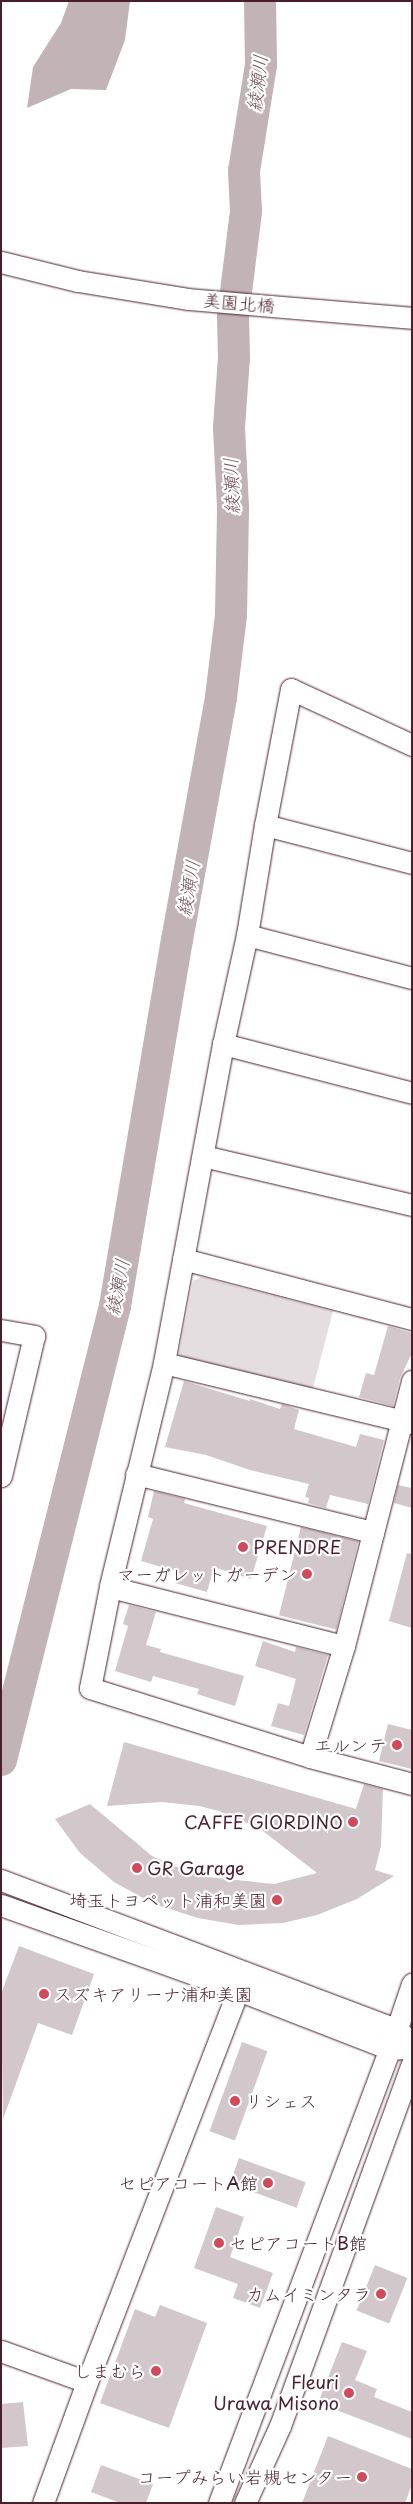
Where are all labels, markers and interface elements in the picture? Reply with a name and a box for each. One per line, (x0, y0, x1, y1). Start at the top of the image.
water label: 綾瀬川 (242, 53, 272, 113)
street label: 美園北橋 (202, 289, 276, 317)
water label: 綾瀬川 (219, 457, 243, 515)
water label: 綾瀬川 (172, 858, 204, 918)
water label: 綾瀬川 (100, 1257, 134, 1317)
place label: PRENDRE (253, 1536, 341, 1558)
marker: PRENDRE (237, 1541, 249, 1553)
place label: マーガレットガーデン (117, 1563, 297, 1585)
marker: マーガレットガーデン (301, 1568, 313, 1580)
place label: エルンテ (315, 1734, 387, 1756)
marker: エルンテ (391, 1739, 403, 1751)
place label: CAFFE GIORDINO (183, 1811, 343, 1833)
marker: CAFFE GIORDINO (347, 1816, 359, 1828)
place label: GR Garage (147, 1857, 246, 1879)
marker: GR Garage (131, 1862, 143, 1874)
place label: 埼玉トヨペット浦和美園 (69, 1889, 267, 1911)
marker: 埼玉トヨペット浦和美園 (271, 1894, 283, 1906)
place label: スズキアリーナ浦和美園 (54, 1983, 252, 2005)
marker: スズキアリーナ浦和美園 (38, 1988, 50, 2000)
place label: リシェス (245, 2090, 317, 2112)
marker: リシェス (229, 2095, 241, 2107)
place label: セピアコートA館 (118, 2172, 258, 2194)
marker: セピアコートA館 (262, 2177, 274, 2189)
place label: セピアコートB館 (229, 2232, 367, 2254)
marker: セピアコートB館 (213, 2237, 225, 2249)
place label: カムイミンタラ (245, 2283, 371, 2305)
marker: カムイミンタラ (375, 2288, 387, 2300)
place label: しまむら (74, 2360, 146, 2382)
marker: しまむら (150, 2365, 162, 2377)
place label: Fleuri Urawa Misono (214, 2372, 339, 2414)
marker: Fleuri Urawa Misono (343, 2387, 355, 2399)
place label: コープみらい岩槻センター (136, 2466, 352, 2488)
marker: コープみらい岩槻センター (356, 2471, 368, 2483)

